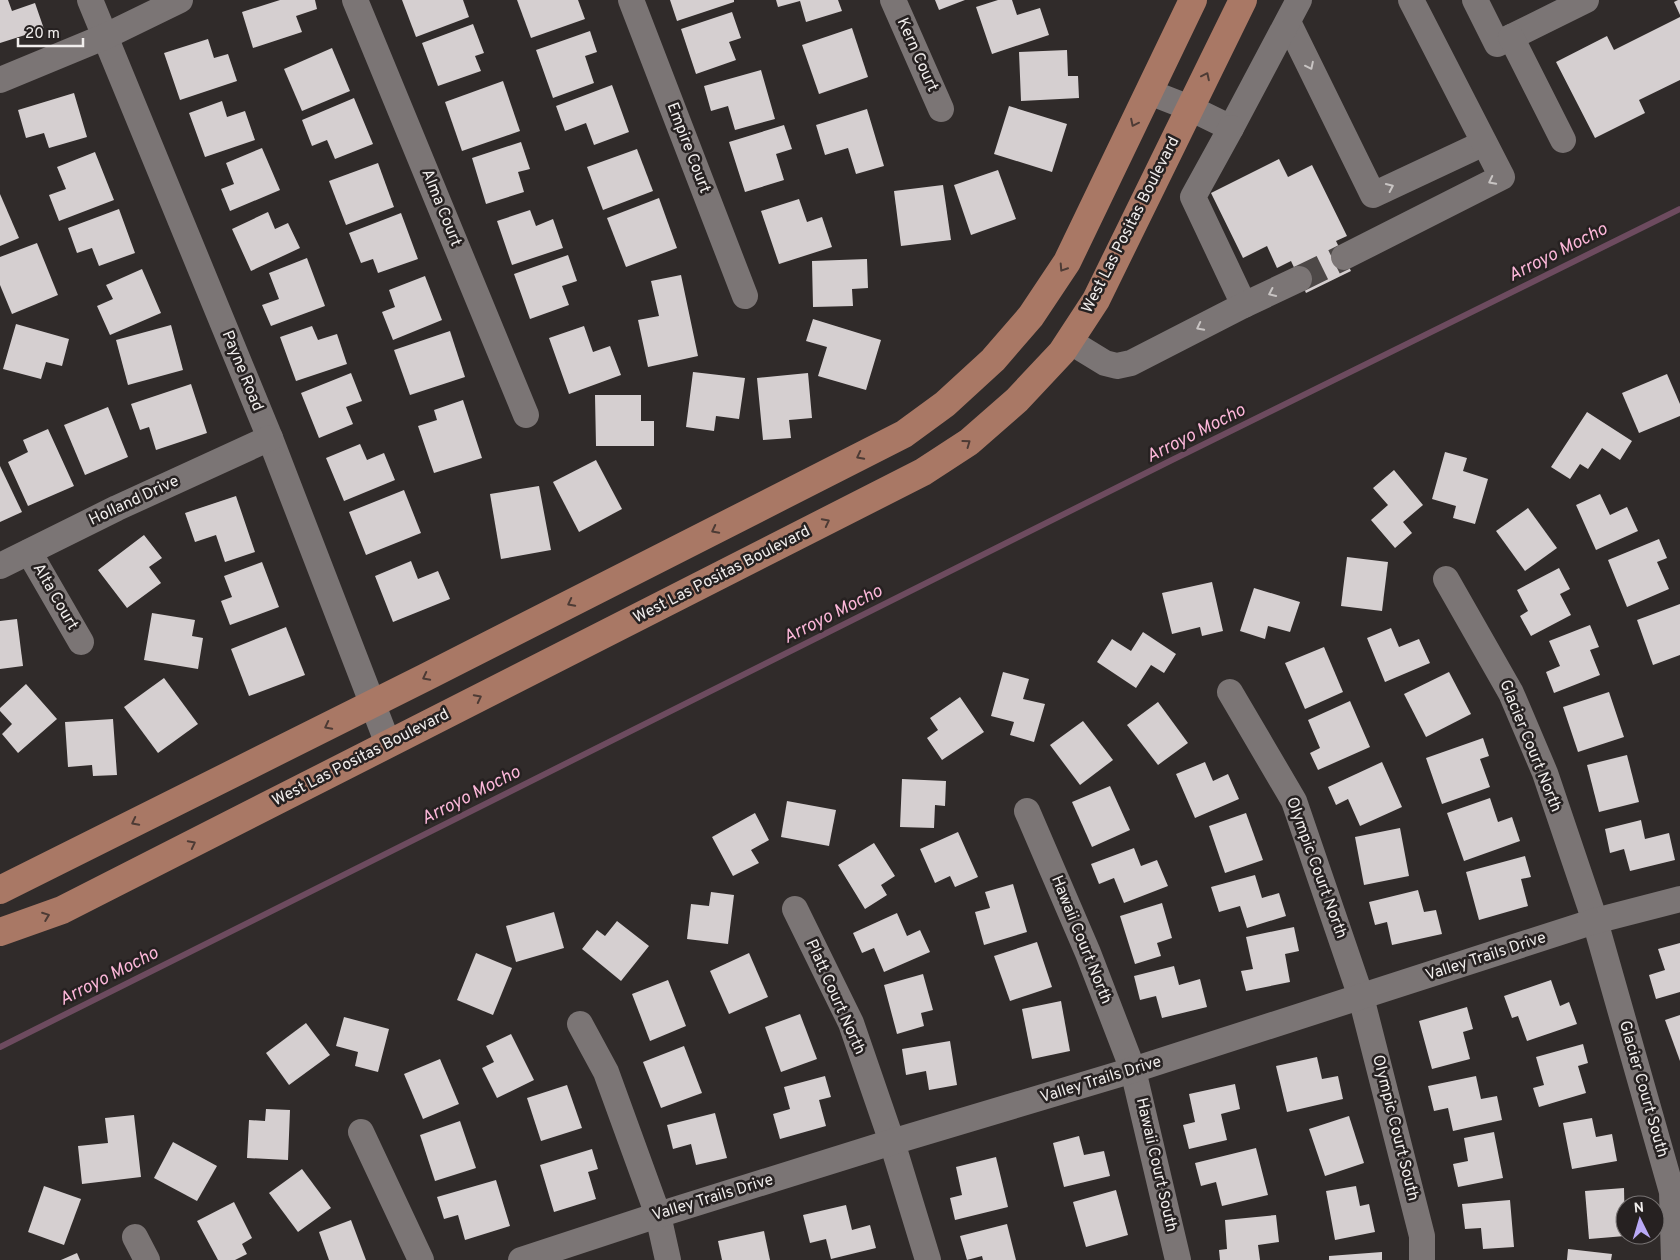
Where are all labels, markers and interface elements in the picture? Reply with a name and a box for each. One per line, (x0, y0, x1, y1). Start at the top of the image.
scale bar (18, 15, 82, 47)
street label: Kern Court (892, 15, 942, 95)
text: 20 m (25, 25, 60, 44)
one-way arrow (1304, 61, 1314, 70)
one-way arrow (1199, 72, 1210, 81)
street label: Empire Court (662, 100, 714, 196)
one-way arrow (1130, 118, 1140, 127)
street label: West Las Positas Boulevard (1078, 133, 1184, 317)
street label: Alma Court (416, 166, 466, 250)
one-way arrow (1489, 175, 1498, 185)
one-way arrow (1385, 183, 1394, 194)
water label: Arroyo Mocho (1505, 218, 1612, 288)
one-way arrow (1059, 263, 1069, 272)
one-way arrow (1268, 286, 1277, 297)
one-way arrow (1197, 321, 1206, 331)
street label: Payne Road (217, 328, 267, 414)
water label: Arroyo Mocho (1143, 399, 1250, 469)
one-way arrow (961, 440, 971, 449)
one-way arrow (856, 450, 865, 460)
street label: Holland Drive (86, 471, 182, 531)
one-way arrow (821, 518, 830, 528)
street label: West Las Positas Boulevard (630, 522, 814, 628)
one-way arrow (712, 523, 721, 533)
street label: Alta Court (28, 560, 82, 634)
water label: Arroyo Mocho (780, 580, 887, 650)
one-way arrow (567, 597, 576, 607)
one-way arrow (422, 671, 431, 681)
street label: Glacier Court North (1494, 677, 1566, 815)
one-way arrow (473, 694, 482, 705)
street label: West Las Positas Boulevard (269, 705, 453, 811)
one-way arrow (324, 720, 333, 730)
water label: Arroyo Mocho (418, 761, 525, 831)
street label: Olympic Court North (1281, 794, 1351, 942)
one-way arrow (132, 816, 141, 826)
one-way arrow (186, 840, 195, 850)
street label: Hawaii Court North (1046, 873, 1116, 1007)
one-way arrow (41, 912, 50, 923)
street label: Valley Trails Drive (1423, 928, 1549, 986)
street label: Platt Court North (801, 936, 869, 1058)
water label: Arroyo Mocho (56, 942, 163, 1012)
street label: Glacier Court South (1614, 1018, 1672, 1160)
street label: Valley Trails Drive (1038, 1052, 1164, 1108)
street label: Olympic Court South (1367, 1053, 1423, 1203)
street label: Hawaii Court South (1131, 1096, 1181, 1234)
street label: Valley Trails Drive (650, 1170, 776, 1226)
north arrow (1615, 1195, 1665, 1245)
text: N (1633, 1200, 1645, 1217)

